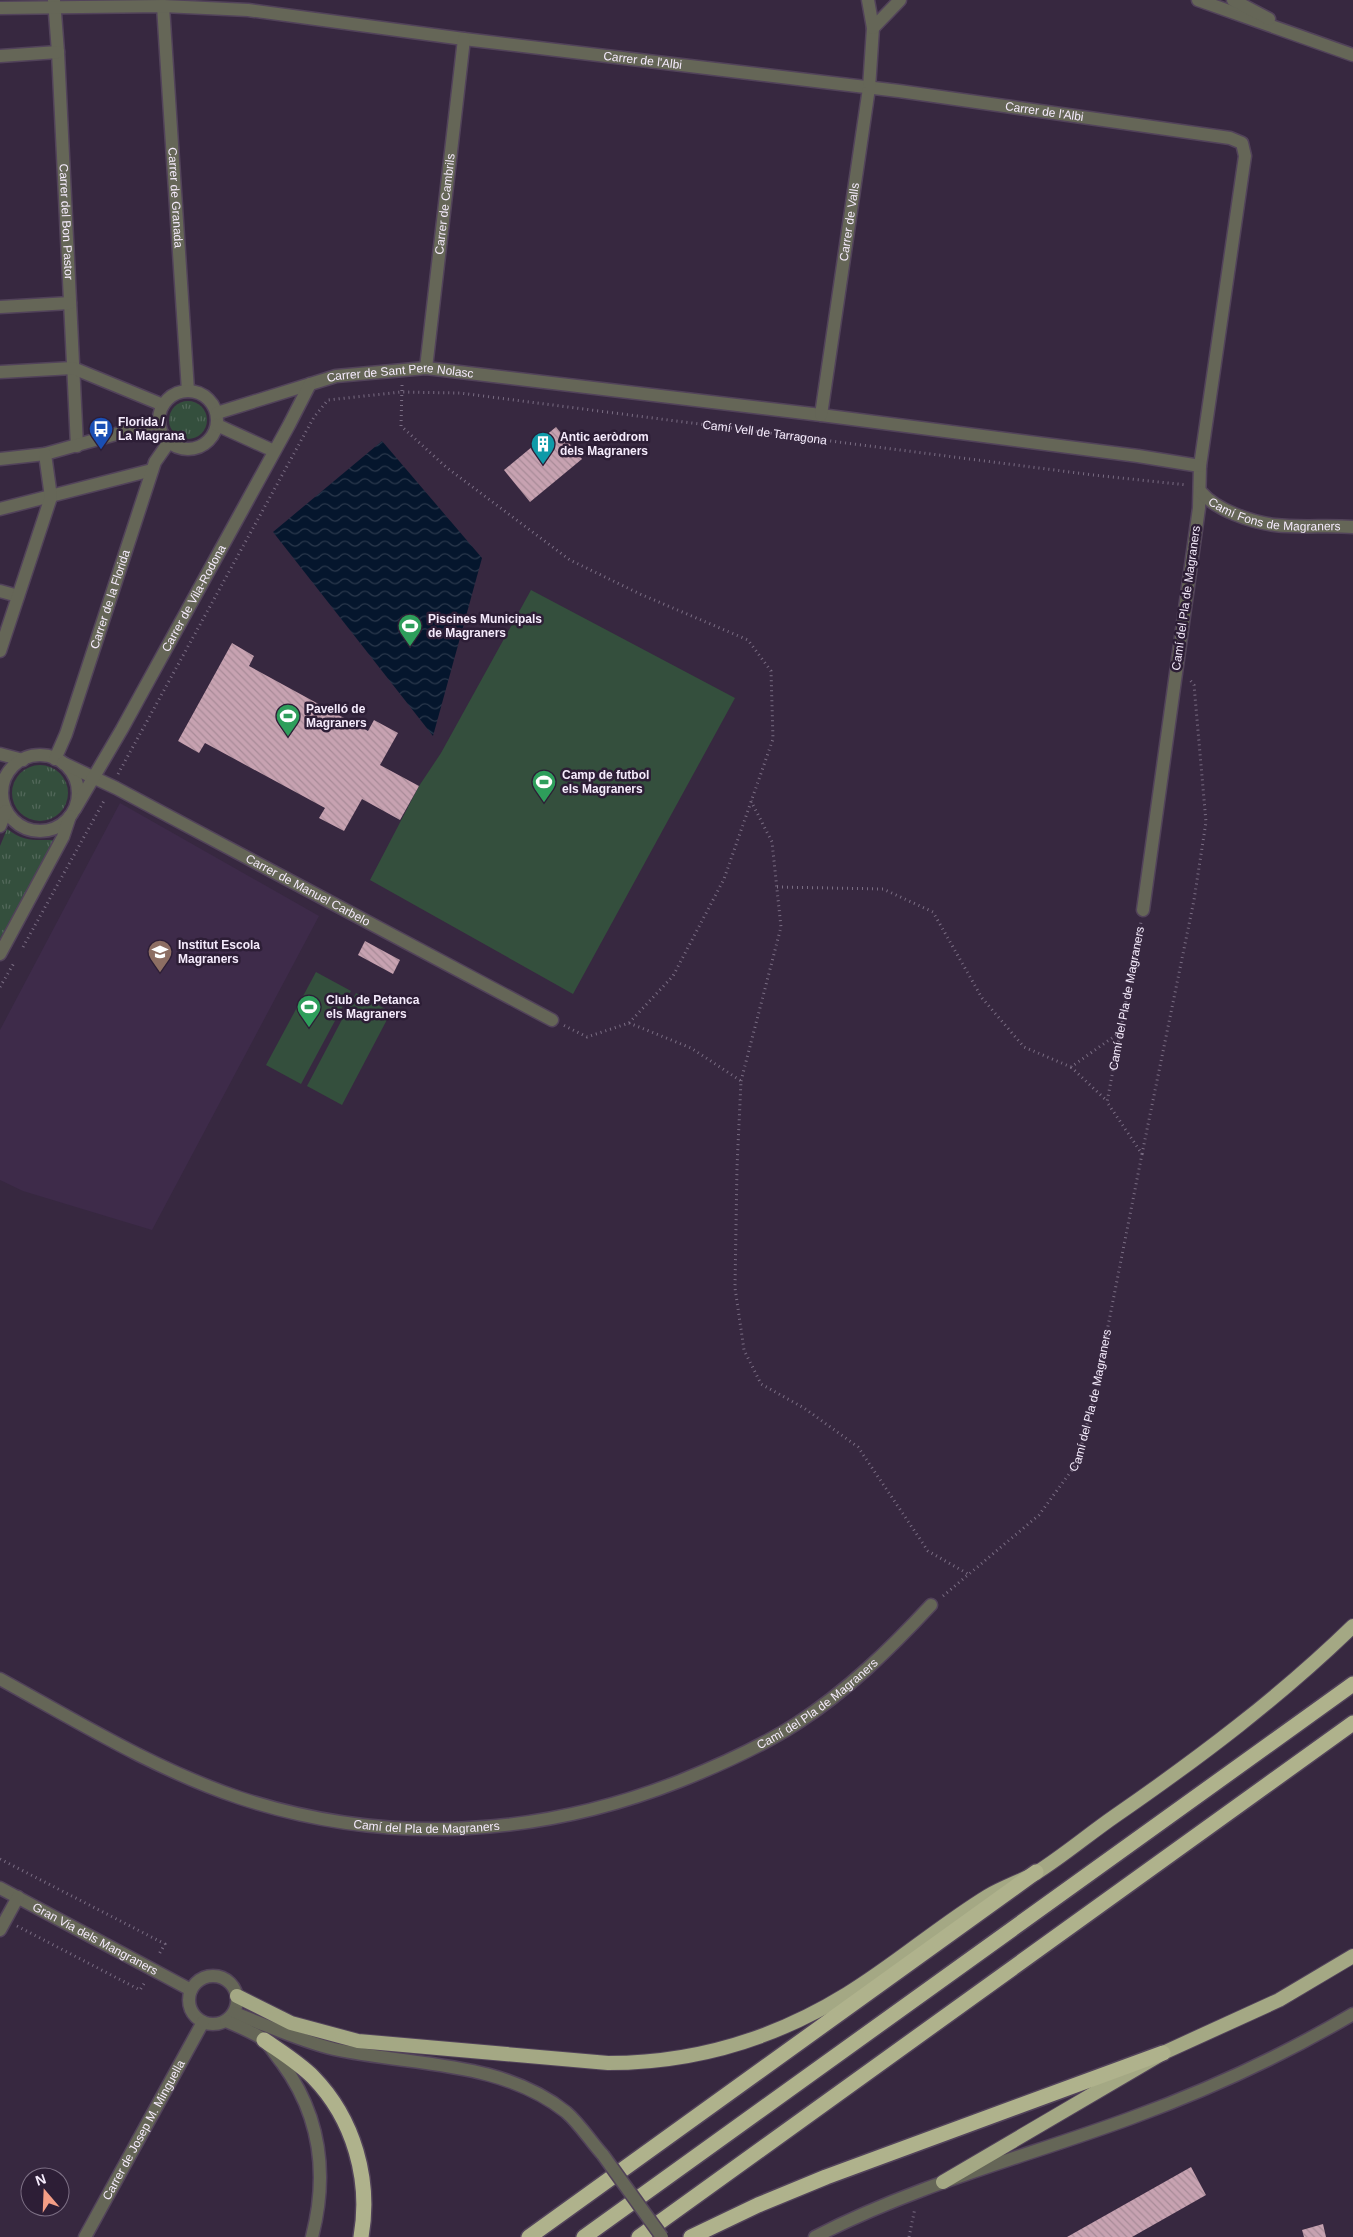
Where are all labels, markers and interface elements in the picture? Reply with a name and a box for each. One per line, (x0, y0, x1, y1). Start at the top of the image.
street label: Carrer de l'Albi (603, 49, 683, 72)
street label: Carrer de l'Albi (1004, 99, 1085, 124)
street label: Carrer de Granada (165, 147, 186, 249)
street label: Carrer de Cambrils (432, 153, 458, 255)
street label: Carrer del Bon Pastor (56, 163, 76, 280)
street label: Carrer de Valls (837, 182, 862, 262)
street label: Carrer de Sant Pere Nolasc (325, 361, 474, 385)
place label: Florida / La Magrana (118, 415, 185, 443)
bus stop icon: Florida / La Magrana (88, 416, 114, 450)
street label: Camí Vell de Tarragona (702, 417, 828, 448)
place label: Antic aeròdrom dels Magraners (560, 430, 649, 458)
building icon: Antic aeròdrom dels Magraners (530, 431, 556, 465)
street label: Camí Fons de Magraners (1205, 494, 1341, 533)
street label: Camí del Pla de Magraners (1169, 525, 1203, 671)
street label: Carrer de Vila-Rodona (159, 542, 229, 654)
street label: Carrer de la Florida (87, 548, 133, 651)
place label: Piscines Municipals de Magraners (428, 612, 542, 640)
sports icon: Piscines Municipals de Magraners (397, 613, 423, 647)
place label: Pavelló de Magraners (306, 702, 367, 730)
sports icon: Pavelló de Magraners (275, 703, 301, 737)
place label: Camp de futbol els Magraners (562, 768, 649, 796)
sports icon: Camp de futbol els Magraners (531, 769, 557, 803)
street label: Carrer de Manuel Carbelo (243, 851, 373, 929)
street label: Camí del Pla de Magraners (1106, 925, 1147, 1072)
place label: Institut Escola Magraners (178, 938, 260, 966)
school or university icon: Institut Escola Magraners (147, 939, 173, 973)
place label: Club de Petanca els Magraners (326, 993, 420, 1021)
sports icon: Club de Petanca els Magraners (296, 994, 322, 1028)
street label: Camí del Pla de Magraners (1066, 1328, 1114, 1475)
street label: Camí del Pla de Magraners (754, 1656, 881, 1752)
street label: Camí del Pla de Magraners (353, 1817, 500, 1836)
street label: Gran Via dels Mangraners (30, 1900, 160, 1978)
street label: Carrer de Josep M. Minguella (100, 2057, 188, 2203)
north arrow (20, 2167, 70, 2217)
text: N (33, 2170, 48, 2189)

